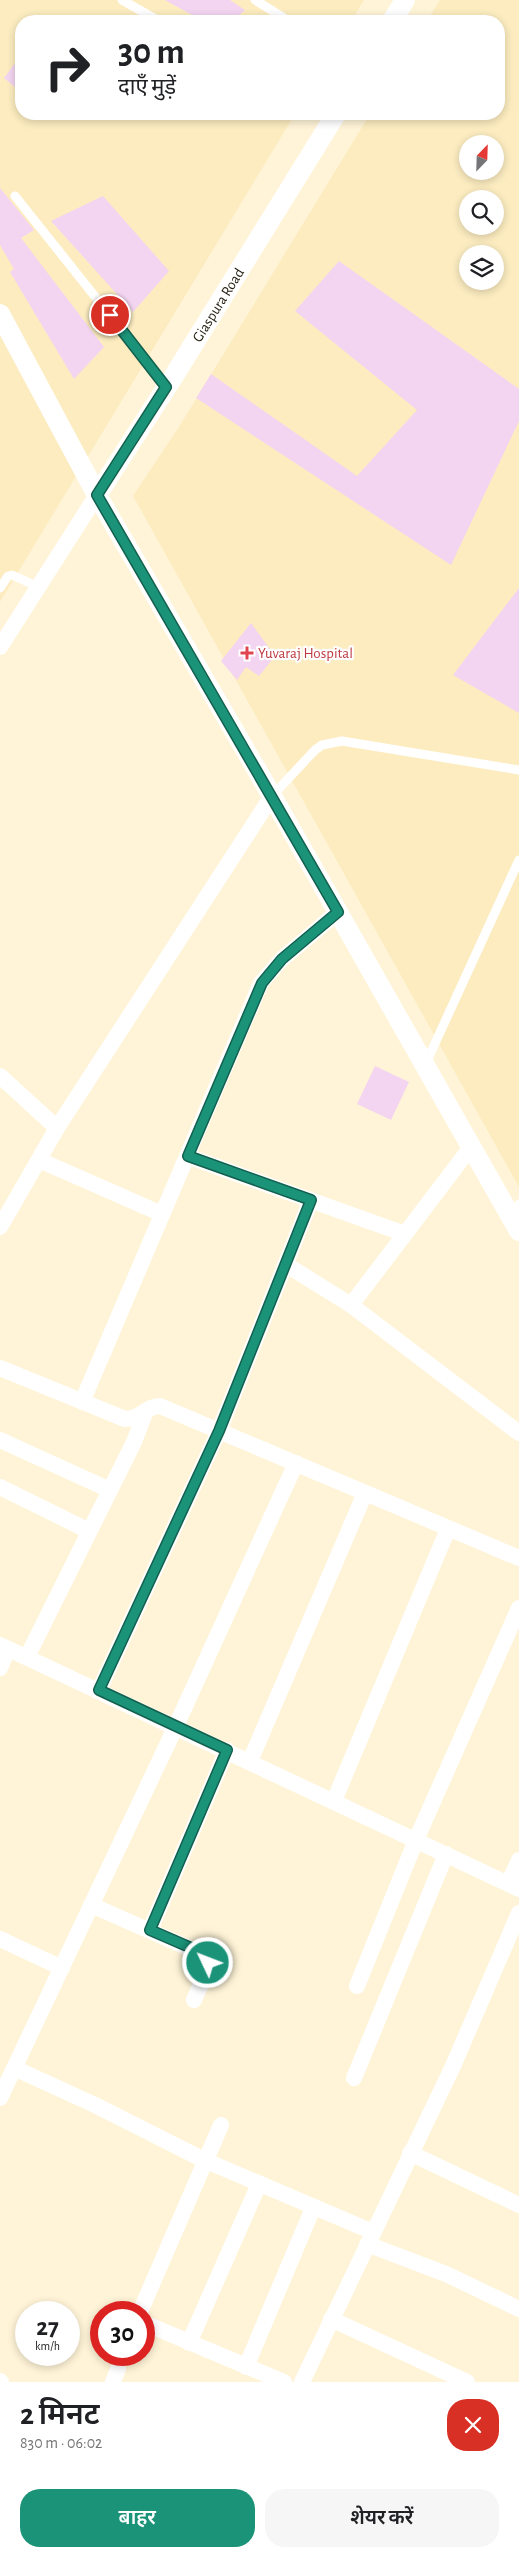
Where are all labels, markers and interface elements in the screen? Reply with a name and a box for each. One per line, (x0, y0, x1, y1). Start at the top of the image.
icon: right (35, 35, 100, 100)
text: 30 m (118, 35, 185, 70)
text: दाएँ मुड़ें (118, 76, 176, 98)
north arrow (459, 135, 504, 180)
map controls (459, 135, 504, 290)
button: search (459, 190, 504, 235)
button: layers (459, 245, 504, 290)
street label: Giaspura Road (190, 265, 247, 345)
pin (89, 294, 131, 336)
icon: arrive (96, 301, 124, 329)
marker: Yuvaraj Hospital (240, 646, 254, 660)
place label: Yuvaraj Hospital (258, 646, 353, 661)
position arrow (181, 1936, 233, 1988)
speed limit sign: 30 (90, 2301, 155, 2366)
text: 27 (36, 2315, 59, 2340)
text: km/h (35, 2340, 60, 2352)
button: close (447, 2399, 499, 2451)
text: 2 मिनट (20, 2400, 100, 2430)
text: 830 m · 06:02 (20, 2435, 102, 2451)
button: बाहर (20, 2489, 255, 2547)
button: शेयर करें (265, 2489, 499, 2547)

